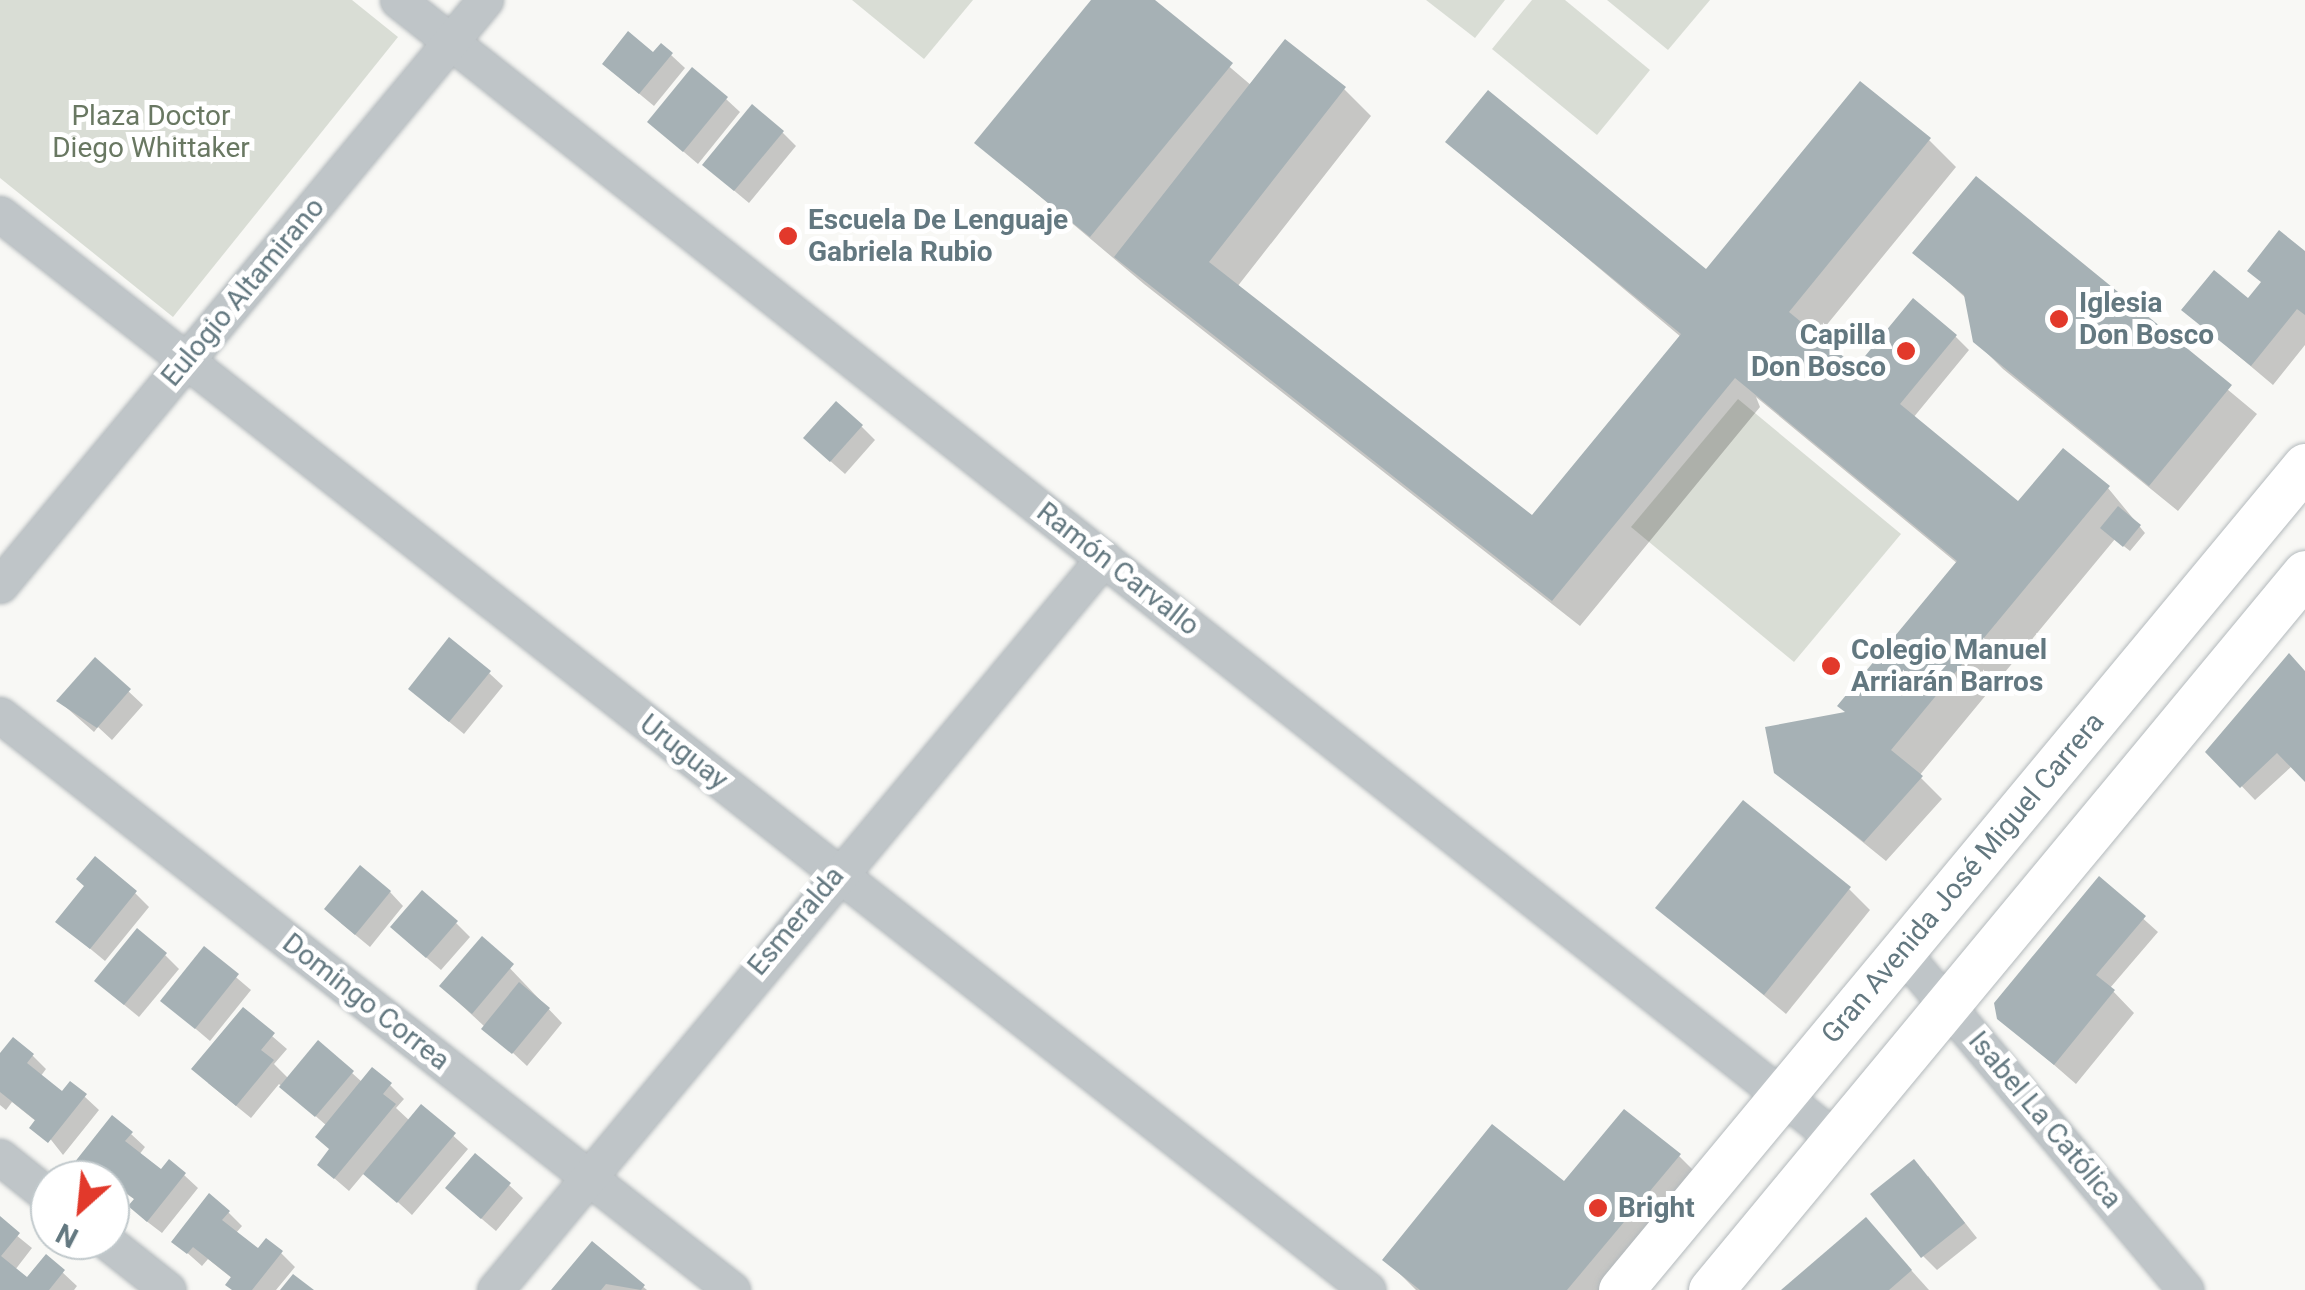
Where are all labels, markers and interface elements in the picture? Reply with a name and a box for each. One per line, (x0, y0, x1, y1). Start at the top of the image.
park label: Plaza Doctor Diego Whittaker (52, 99, 250, 165)
street label: Eulogio Altamirano (154, 191, 332, 393)
place label: Escuela De Lenguaje Gabriela Rubio (808, 203, 1068, 269)
marker: Escuela De Lenguaje Gabriela Rubio (777, 225, 799, 247)
place label: Iglesia Don Bosco (2079, 286, 2214, 352)
marker: Iglesia Don Bosco (2048, 308, 2070, 330)
place label: Capilla Don Bosco (1751, 318, 1886, 384)
marker: Capilla Don Bosco (1895, 340, 1917, 362)
street label: Ramón Carvallo (1030, 495, 1206, 643)
place label: Colegio Manuel Arriarán Barros (1851, 633, 2047, 699)
marker: Colegio Manuel Arriarán Barros (1820, 655, 1842, 677)
street label: Gran Avenida José Miguel Carrera (1815, 706, 2111, 1050)
street label: Uruguay (633, 707, 735, 797)
street label: Esmeralda (741, 860, 851, 982)
street label: Domingo Correa (276, 926, 456, 1078)
street label: Isabel La Católica (1961, 1025, 2129, 1215)
north arrow (30, 1160, 130, 1260)
place label: Bright (1618, 1191, 1695, 1225)
marker: Bright (1587, 1197, 1609, 1219)
text: N (51, 1216, 83, 1255)

